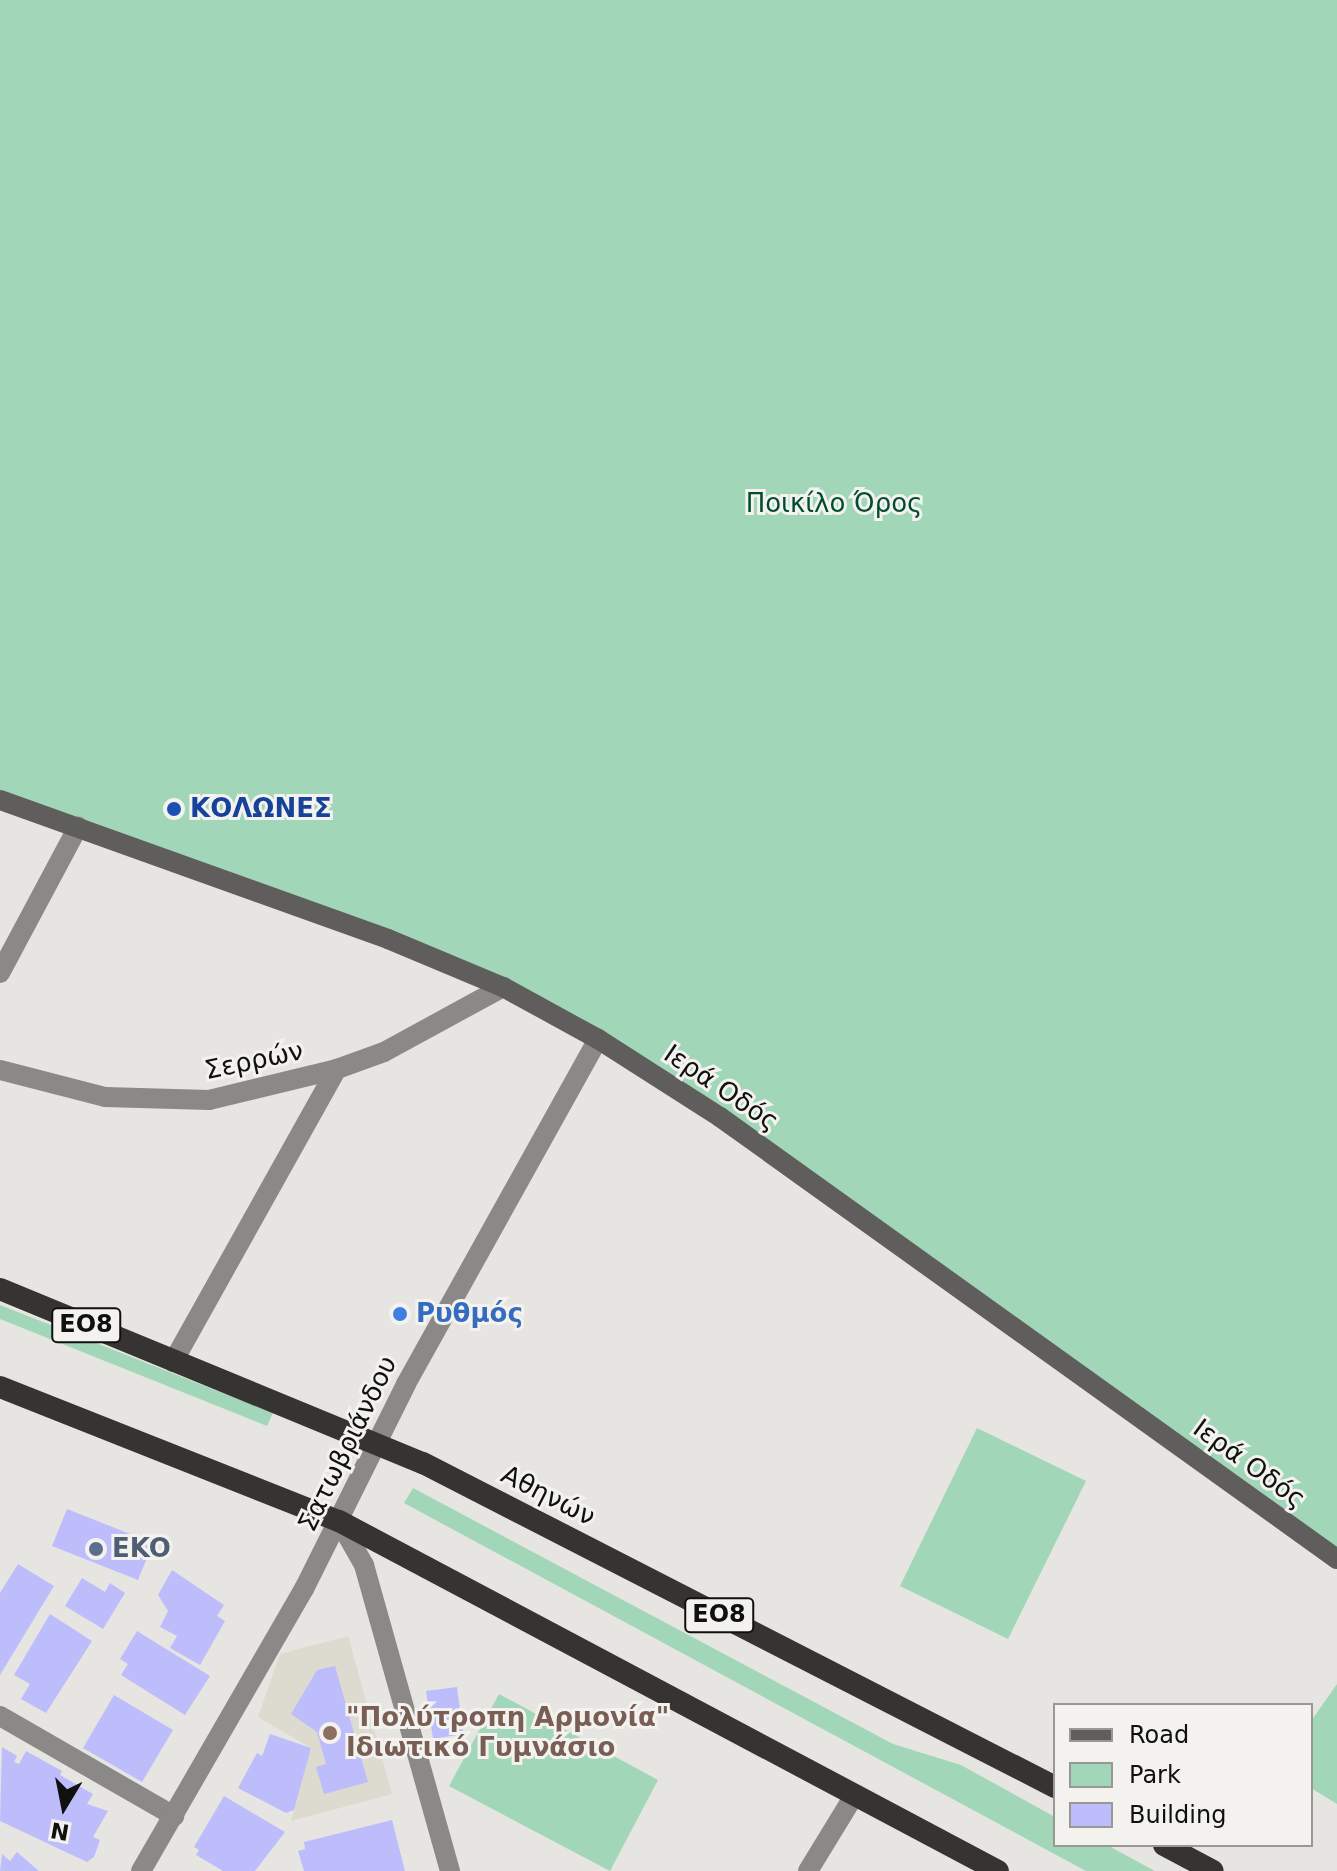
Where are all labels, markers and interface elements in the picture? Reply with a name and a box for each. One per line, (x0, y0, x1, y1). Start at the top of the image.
park label: Ποικίλο Όρος (746, 488, 922, 520)
place label: ΚΟΛΩΝΕΣ (190, 793, 332, 825)
marker: ΚΟΛΩΝΕΣ (165, 800, 183, 818)
street label: Σερρών (202, 1035, 306, 1087)
street label: Ιερά Οδός (658, 1038, 784, 1138)
place label: Ρυθμός (416, 1298, 523, 1330)
road number: ΕΟ8 (50, 1305, 122, 1345)
marker: Ρυθμός (391, 1305, 409, 1323)
street label: Σατωβριάνδου (292, 1351, 404, 1537)
street label: Ιερά Οδός (1187, 1413, 1311, 1515)
street label: Αθηνών (496, 1459, 600, 1533)
place label: EKO (112, 1533, 171, 1565)
marker: EKO (87, 1540, 105, 1558)
road number: ΕΟ8 (683, 1595, 755, 1635)
place label: "Πολύτροπη Αρμονία" Ιδιωτικό Γυμνάσιο (346, 1702, 669, 1764)
legend (1053, 1703, 1313, 1847)
text: Road (1129, 1721, 1189, 1749)
marker: "Πολύτροπη Αρμονία" Ιδιωτικό Γυμνάσιο (321, 1724, 339, 1742)
text: Park (1129, 1761, 1181, 1789)
north arrow (24, 1767, 104, 1847)
text: Building (1129, 1801, 1226, 1829)
text: N (49, 1817, 71, 1845)

